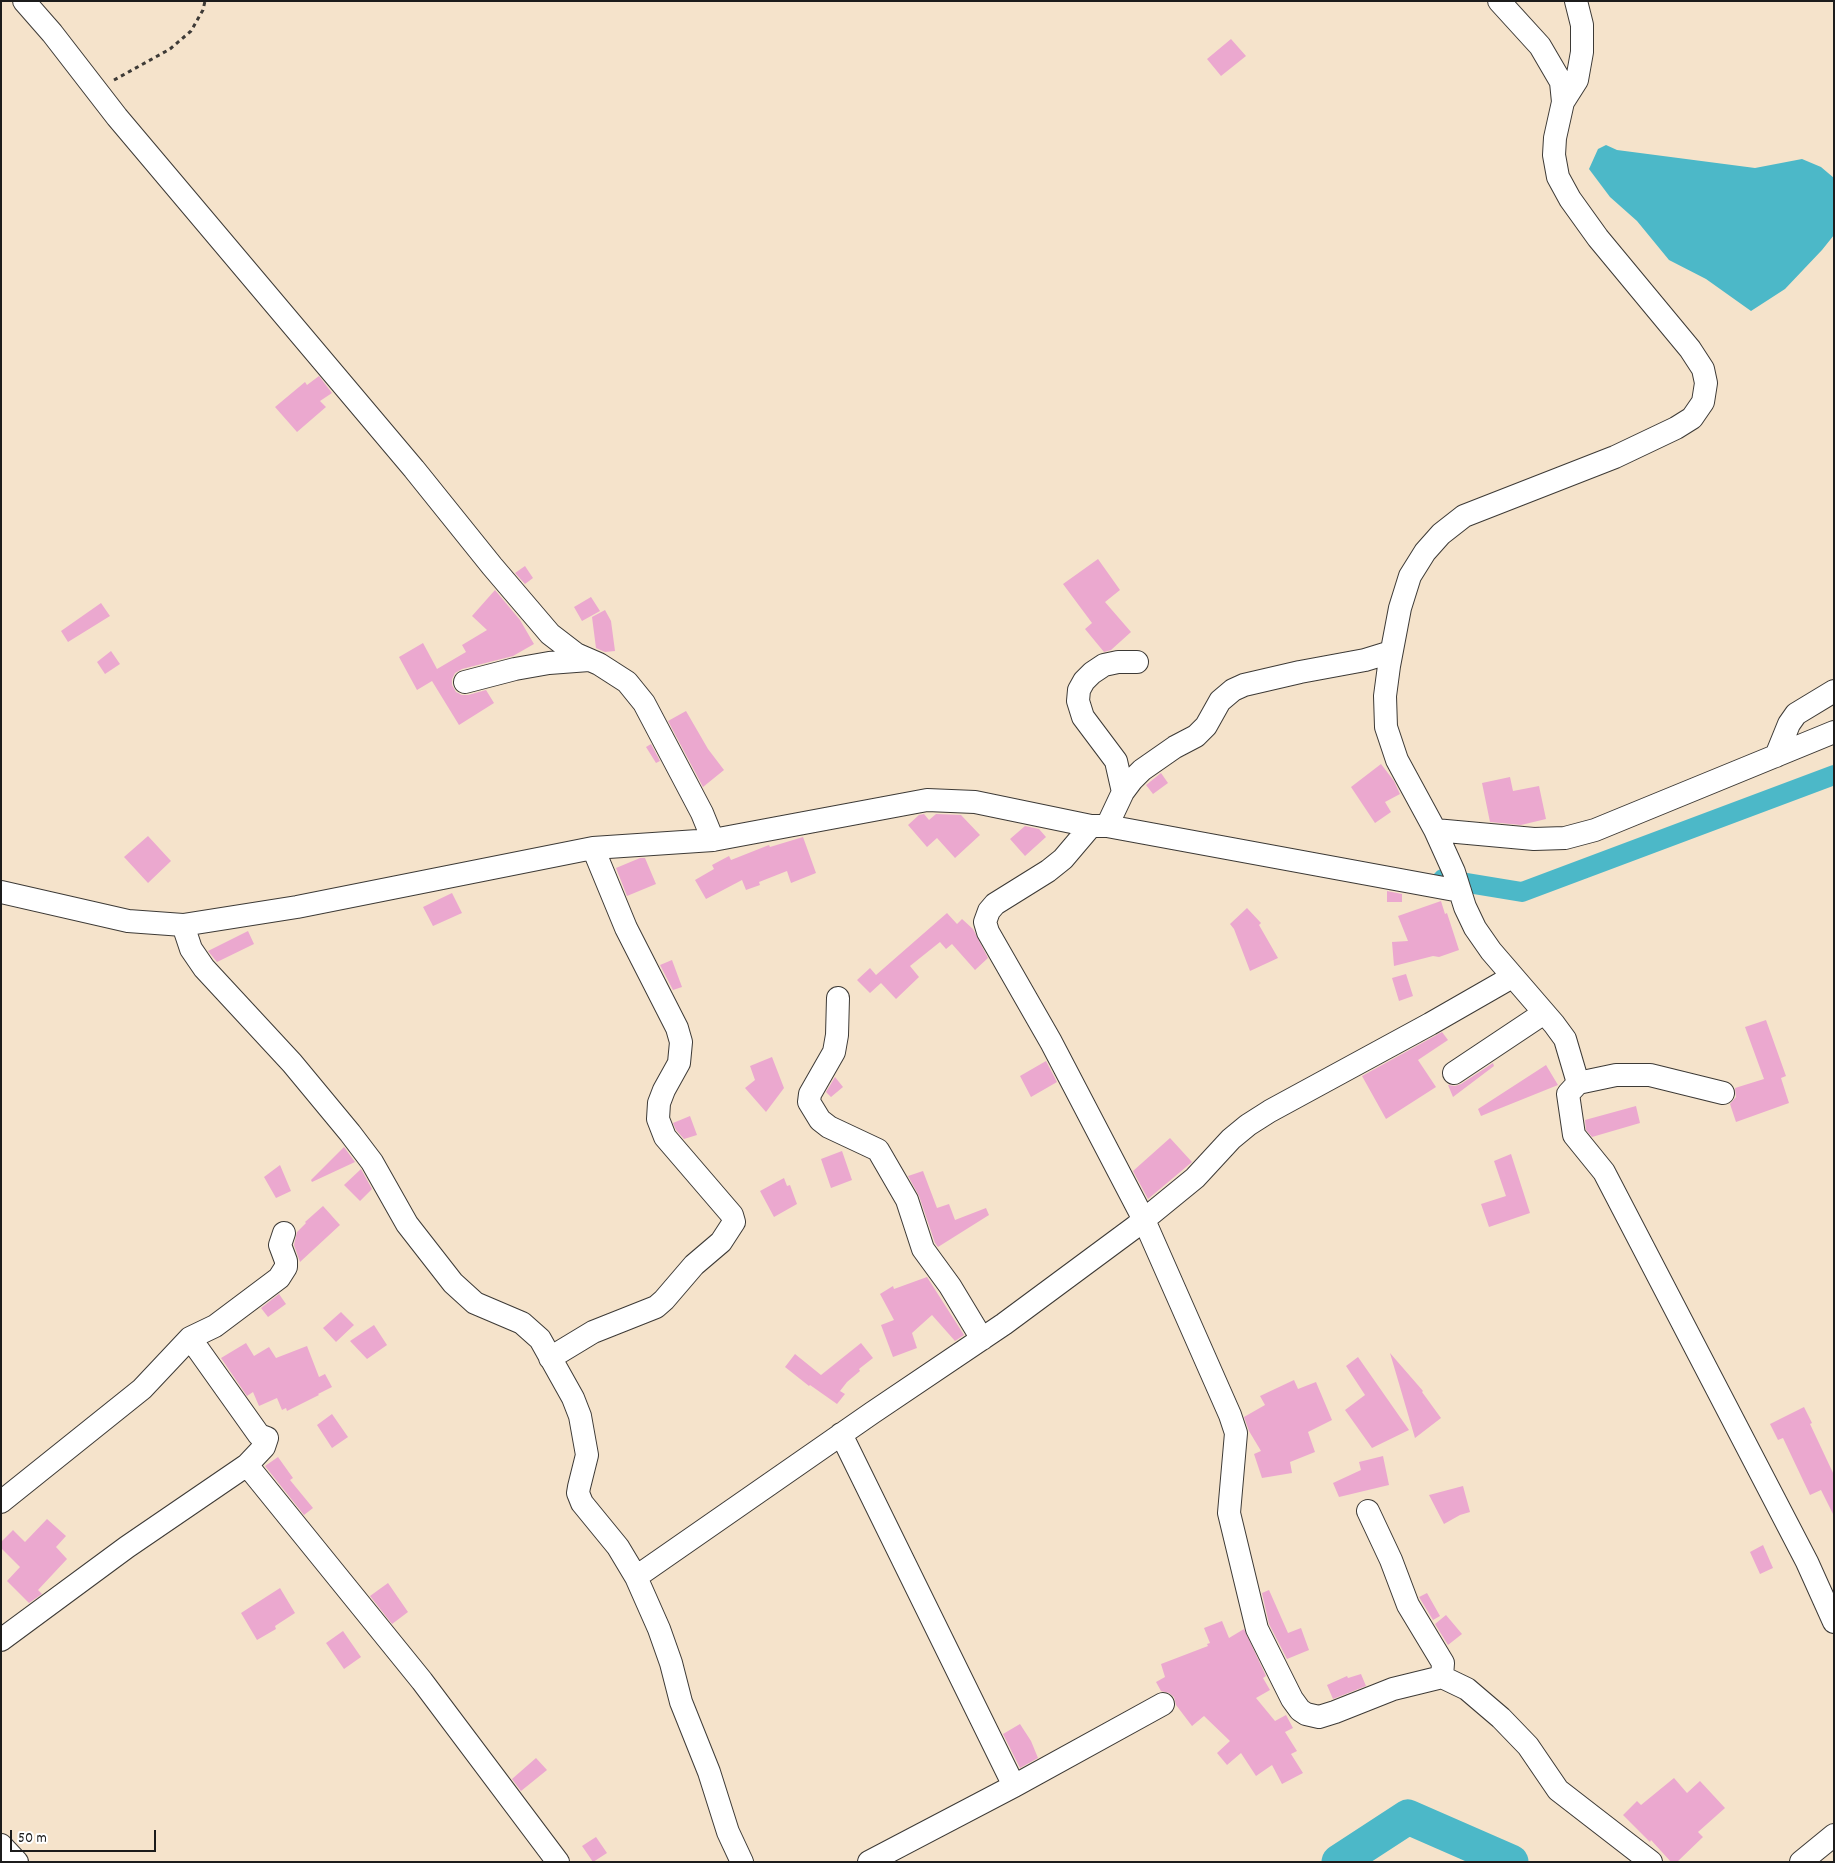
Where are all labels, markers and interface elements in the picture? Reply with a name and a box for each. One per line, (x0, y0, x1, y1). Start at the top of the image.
scale bar (12, 1820, 159, 1852)
text: 50 m (18, 1828, 47, 1850)

